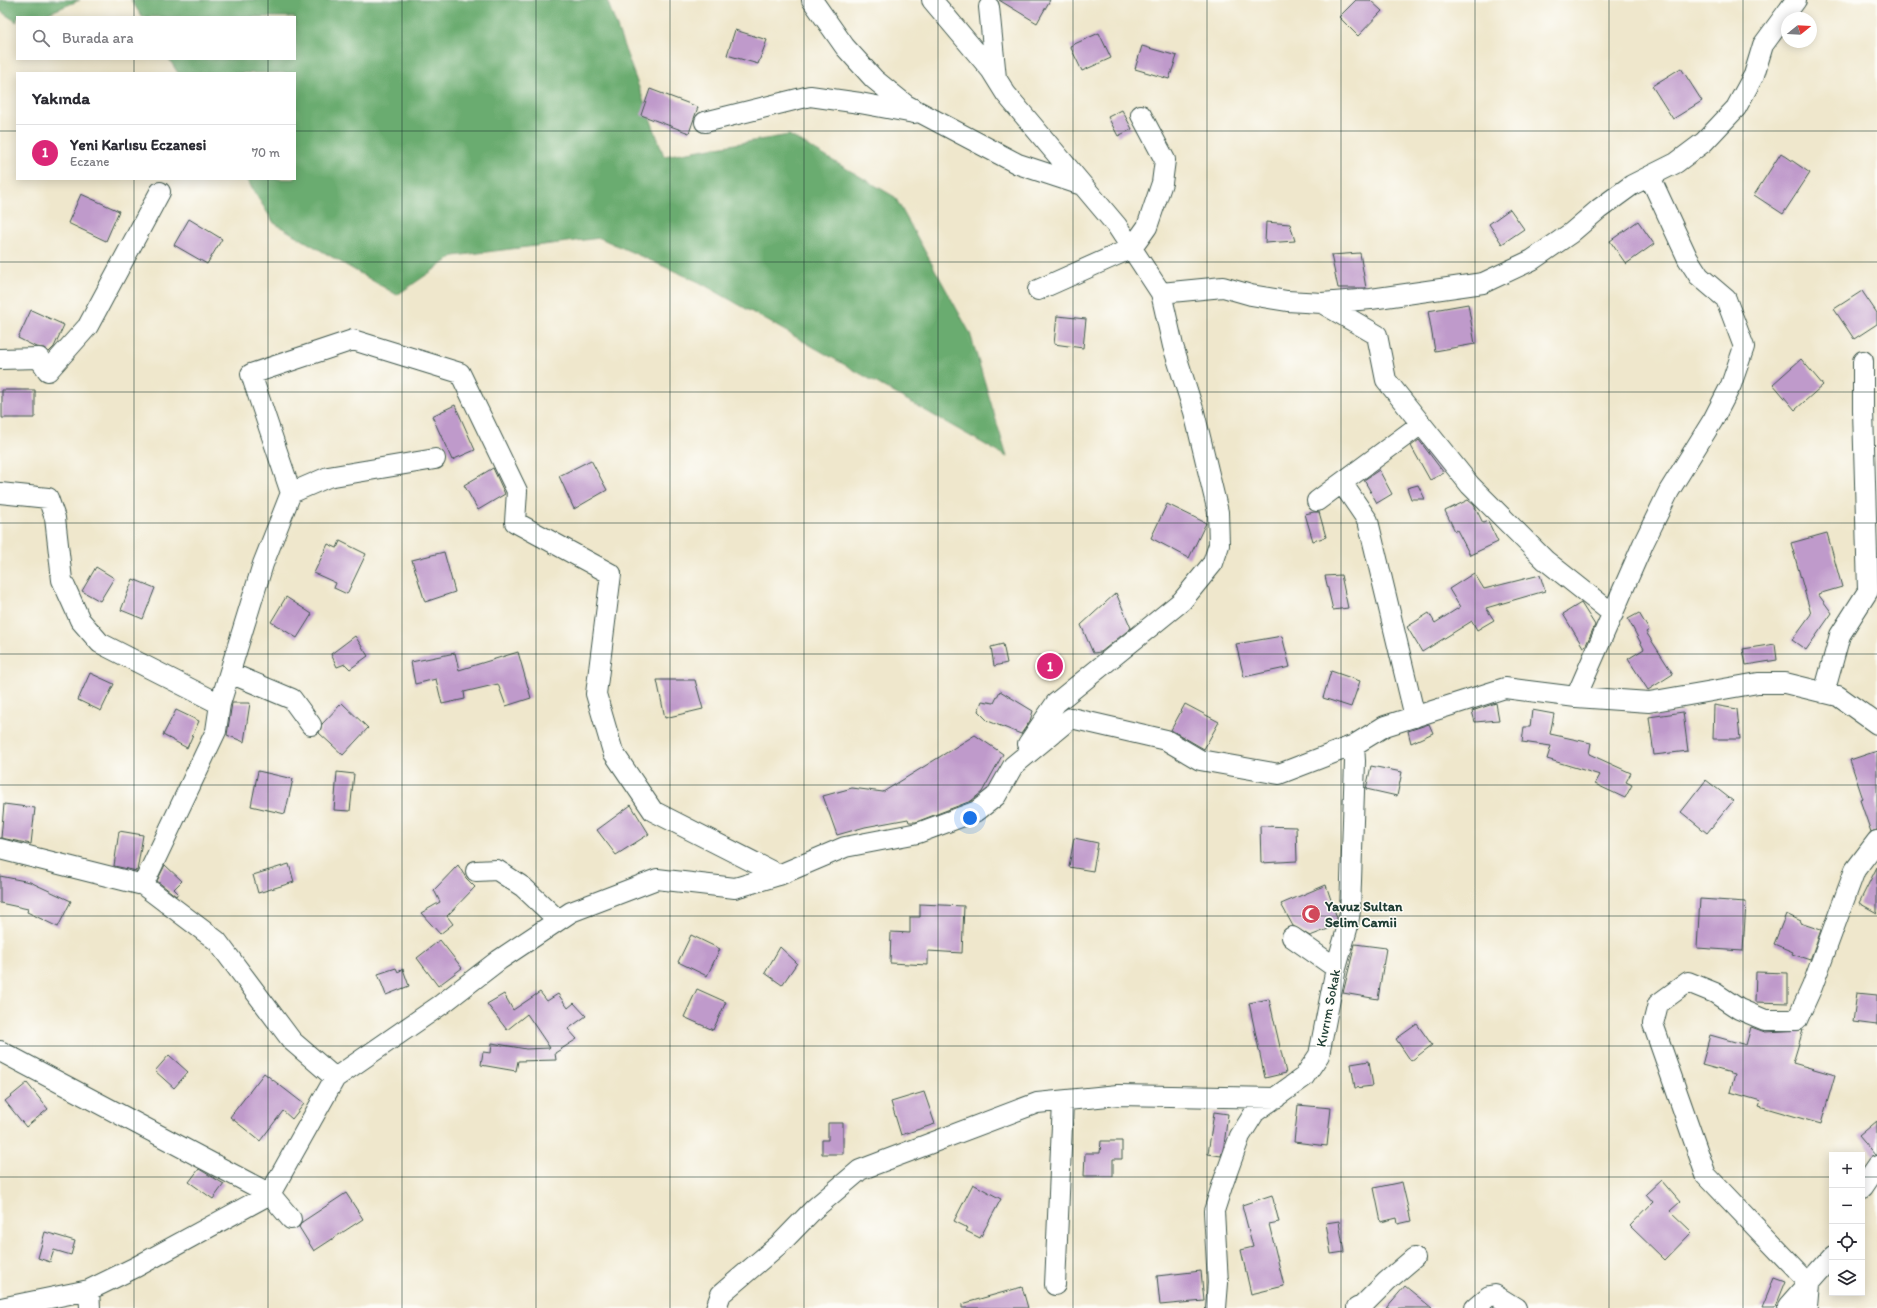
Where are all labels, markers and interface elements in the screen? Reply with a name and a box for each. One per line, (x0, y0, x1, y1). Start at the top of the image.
north arrow (1781, 12, 1817, 48)
search box (16, 16, 296, 60)
icon: search (30, 27, 52, 49)
text: Burada ara (62, 29, 134, 47)
text: Yakında (32, 88, 90, 108)
text: Yeni Karlısu Eczanesi (70, 136, 206, 154)
text: 1 (42, 145, 48, 160)
text: 70 m (252, 145, 280, 160)
text: Eczane (70, 154, 110, 169)
pin: 1 (1037, 651, 1063, 681)
your location (960, 808, 980, 828)
place label: Yavuz Sultan Selim Camii (1324, 898, 1403, 931)
mosque icon: Yavuz Sultan Selim Camii (1300, 903, 1322, 925)
street label: Kıvrım Sokak (1313, 967, 1345, 1048)
map controls (1829, 1152, 1865, 1296)
button: + (1829, 1152, 1865, 1188)
button: − (1829, 1188, 1865, 1224)
button: locate (1829, 1224, 1865, 1260)
button: layers (1829, 1260, 1865, 1296)

